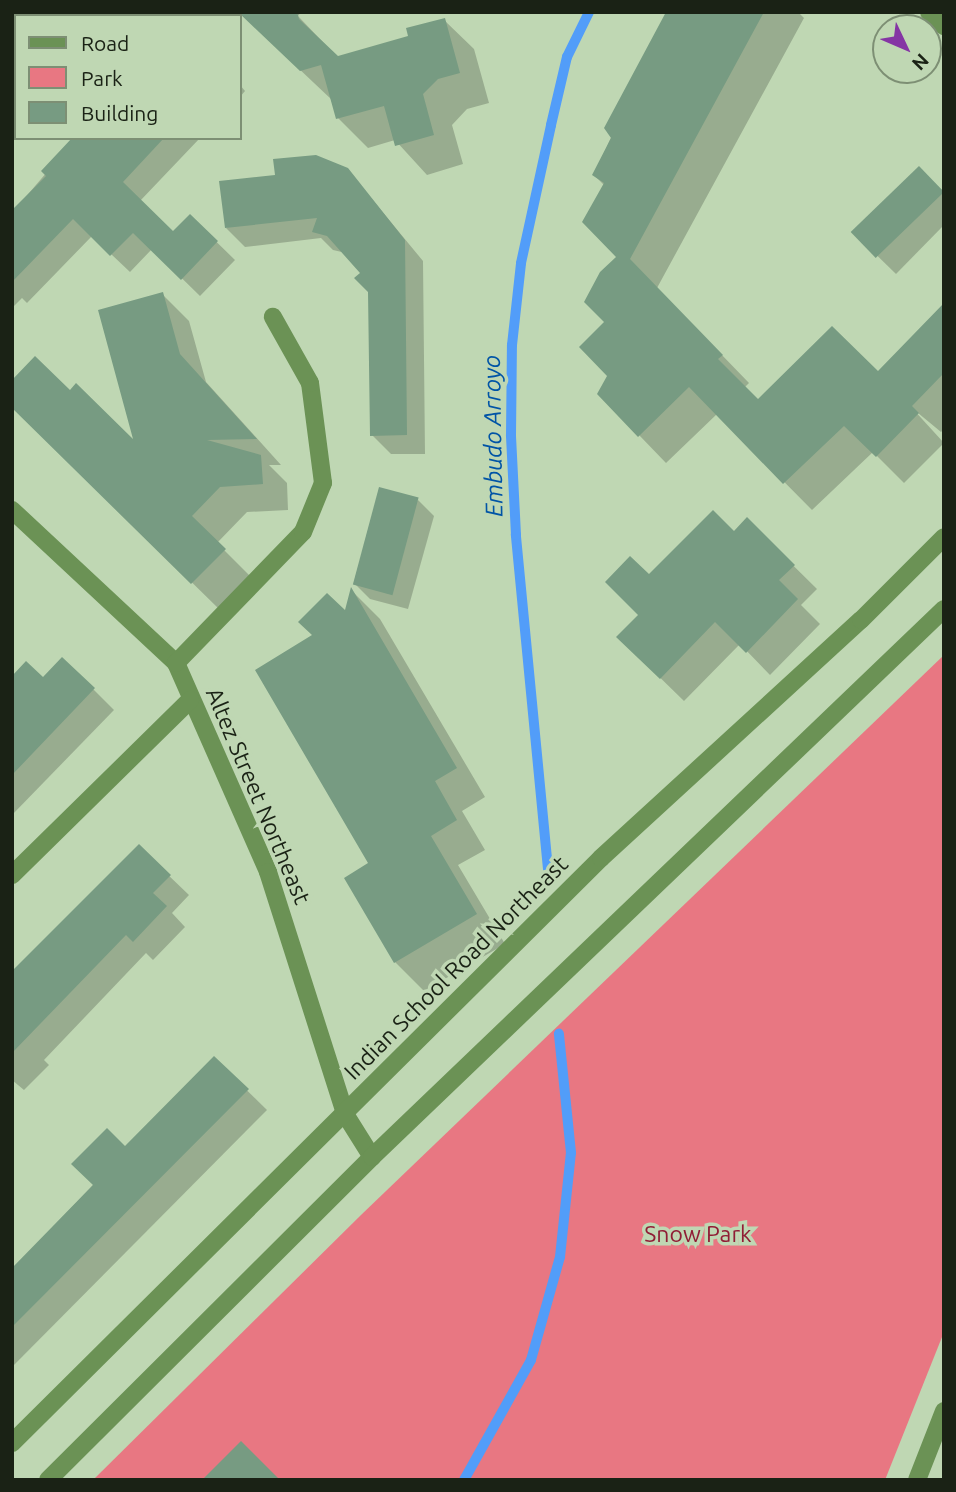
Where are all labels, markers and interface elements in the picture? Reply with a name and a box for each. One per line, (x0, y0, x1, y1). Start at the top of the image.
legend (14, 14, 242, 140)
north arrow (872, 14, 942, 84)
text: Road (81, 31, 129, 55)
text: N (908, 49, 934, 75)
text: Park (81, 66, 123, 90)
text: Building (81, 101, 158, 125)
water label: Embudo Arroyo (477, 355, 509, 517)
street label: Altez Street Northeast (200, 684, 316, 908)
street label: Indian School Road Northeast (338, 850, 574, 1086)
park label: Snow Park (644, 1220, 752, 1248)

